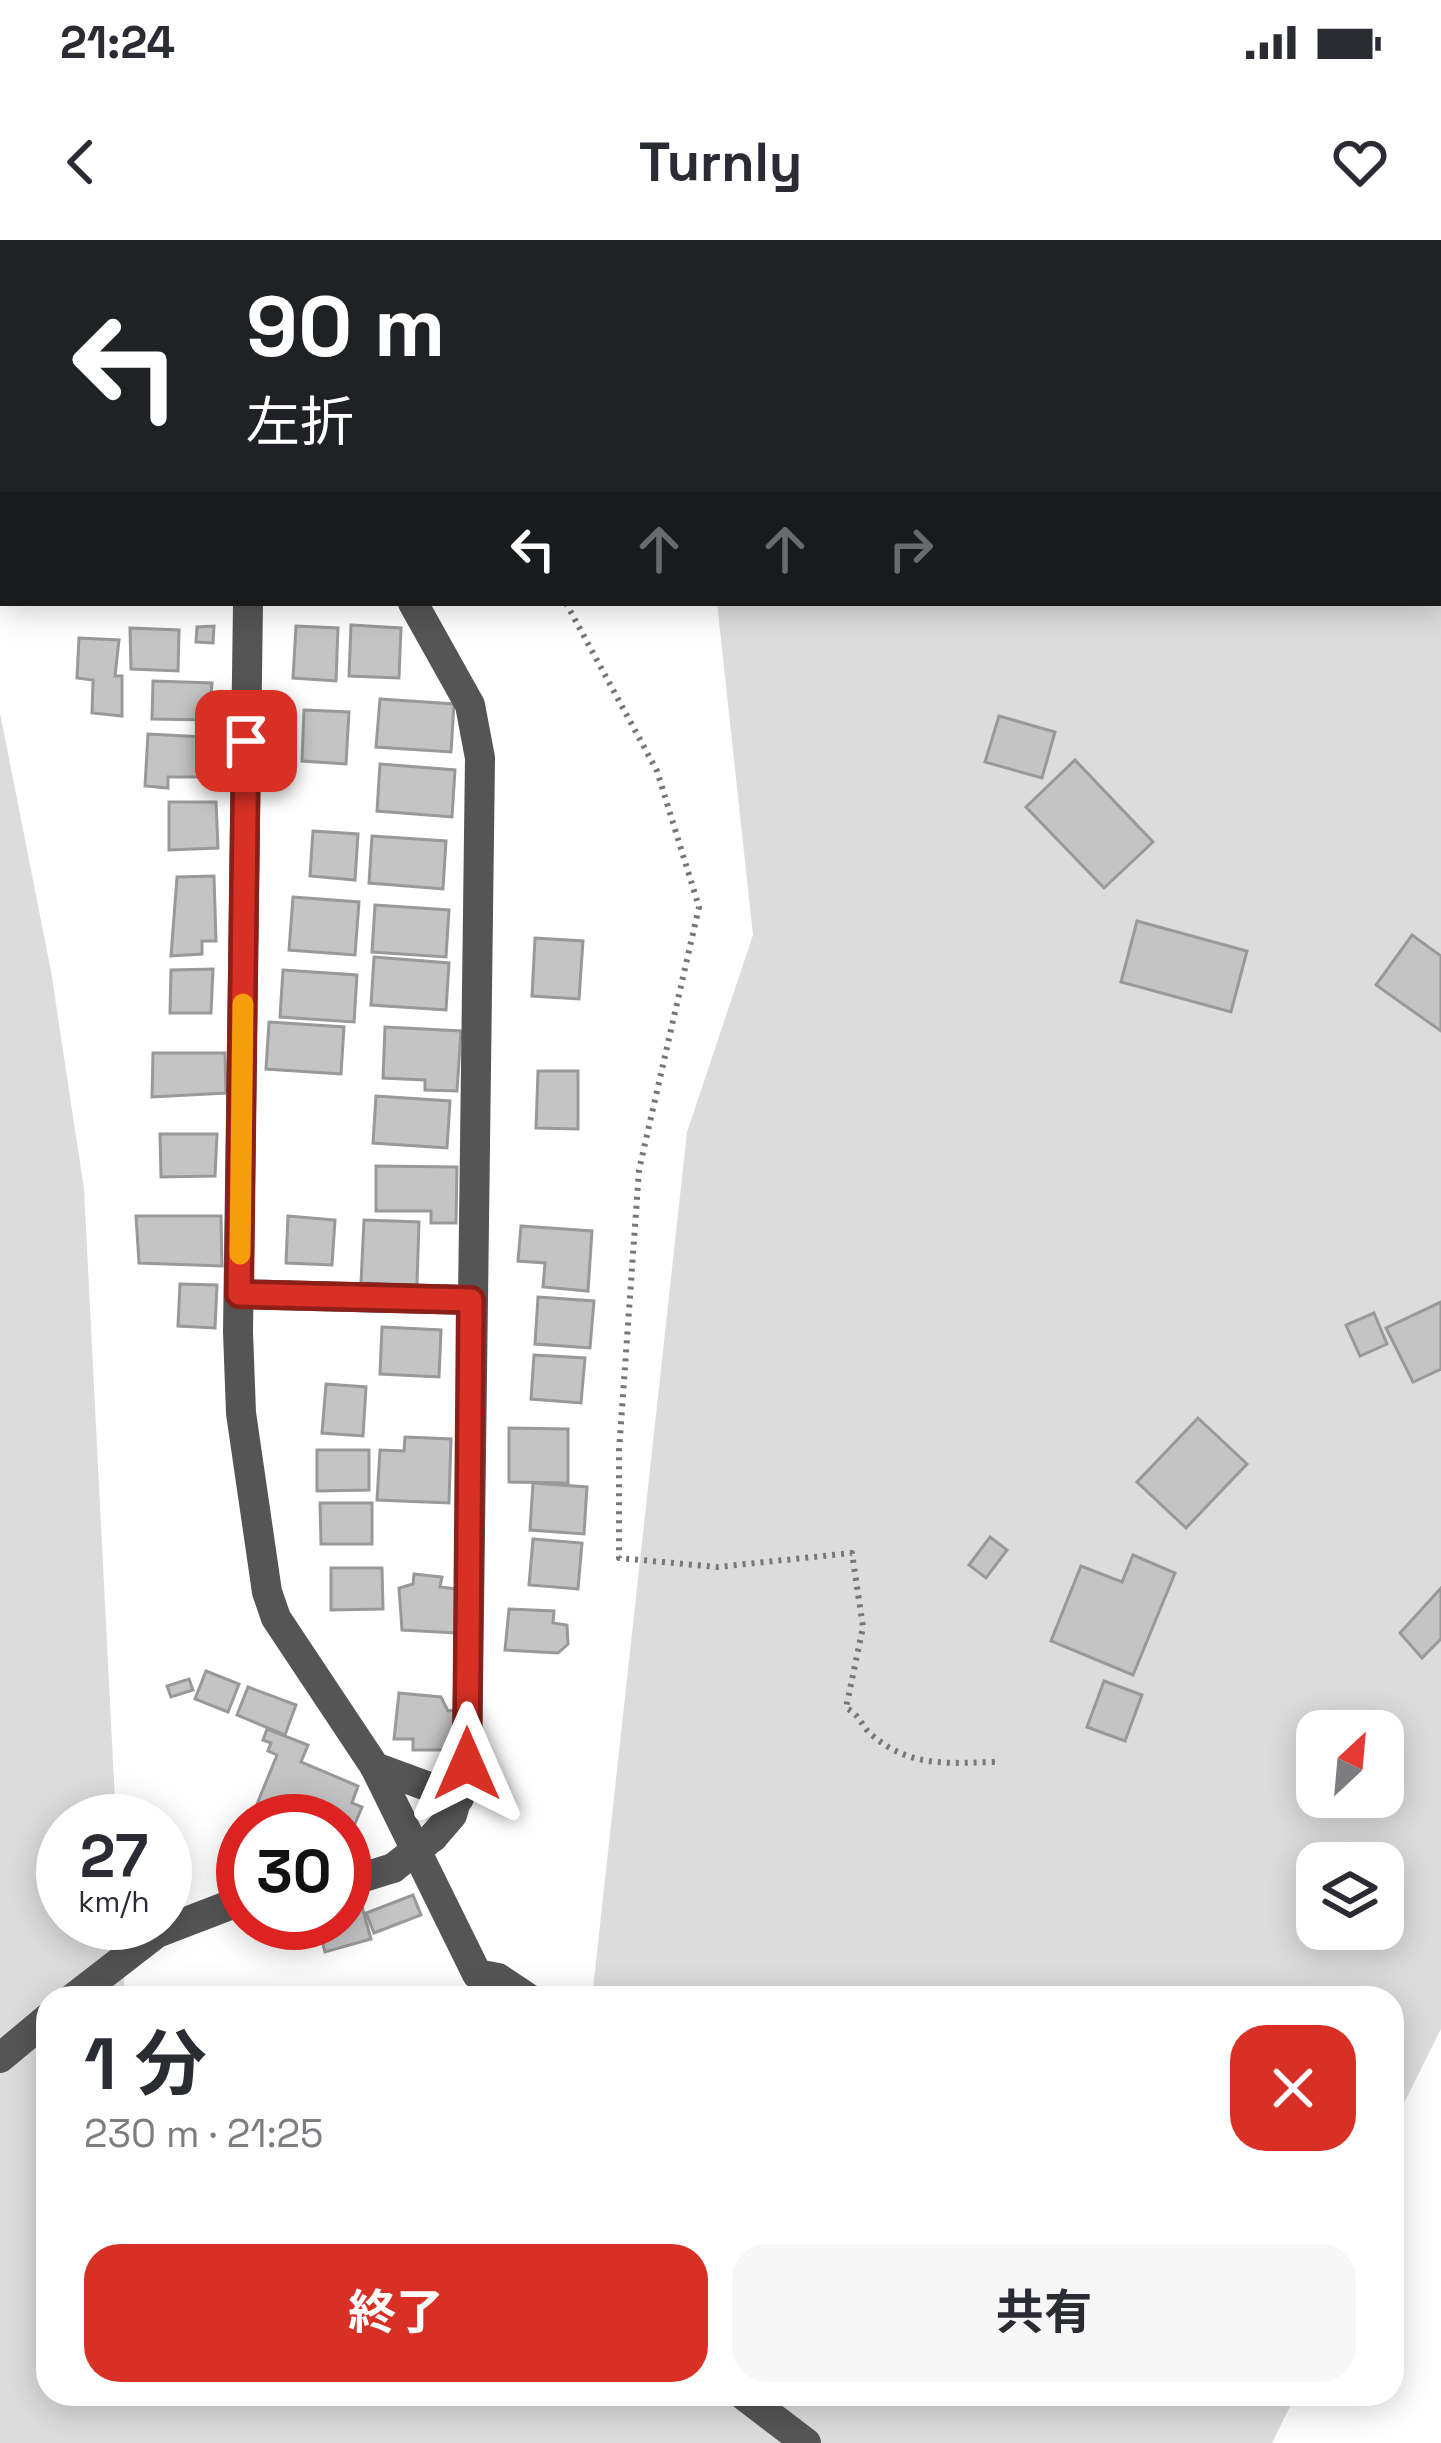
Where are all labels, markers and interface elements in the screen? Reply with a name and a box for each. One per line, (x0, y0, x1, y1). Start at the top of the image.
text: 21:24 (60, 14, 175, 71)
text: Turnly (639, 128, 802, 197)
icon: back (48, 129, 114, 195)
icon: heart (1327, 129, 1393, 195)
text: 90 m (246, 273, 445, 381)
icon: left (48, 288, 204, 444)
text: 左折 (246, 388, 354, 457)
icon: left (500, 516, 566, 582)
icon: ahead (626, 516, 692, 582)
icon: ahead (752, 516, 818, 582)
icon: right (878, 516, 944, 582)
pin (195, 690, 297, 792)
icon: arrive (213, 708, 279, 774)
position arrow (404, 1701, 530, 1827)
north arrow (1296, 1710, 1404, 1818)
map controls (1296, 1710, 1404, 1950)
speed limit sign: 30 (216, 1794, 372, 1950)
text: 27 (80, 1818, 148, 1895)
button: layers (1296, 1842, 1404, 1950)
text: km/h (78, 1882, 150, 1921)
text: 1 分 (84, 2018, 207, 2110)
button: close (1230, 2025, 1356, 2151)
text: 230 m · 21:25 (84, 2109, 323, 2158)
button: 終了 (84, 2244, 708, 2382)
button: 共有 (732, 2244, 1356, 2382)

